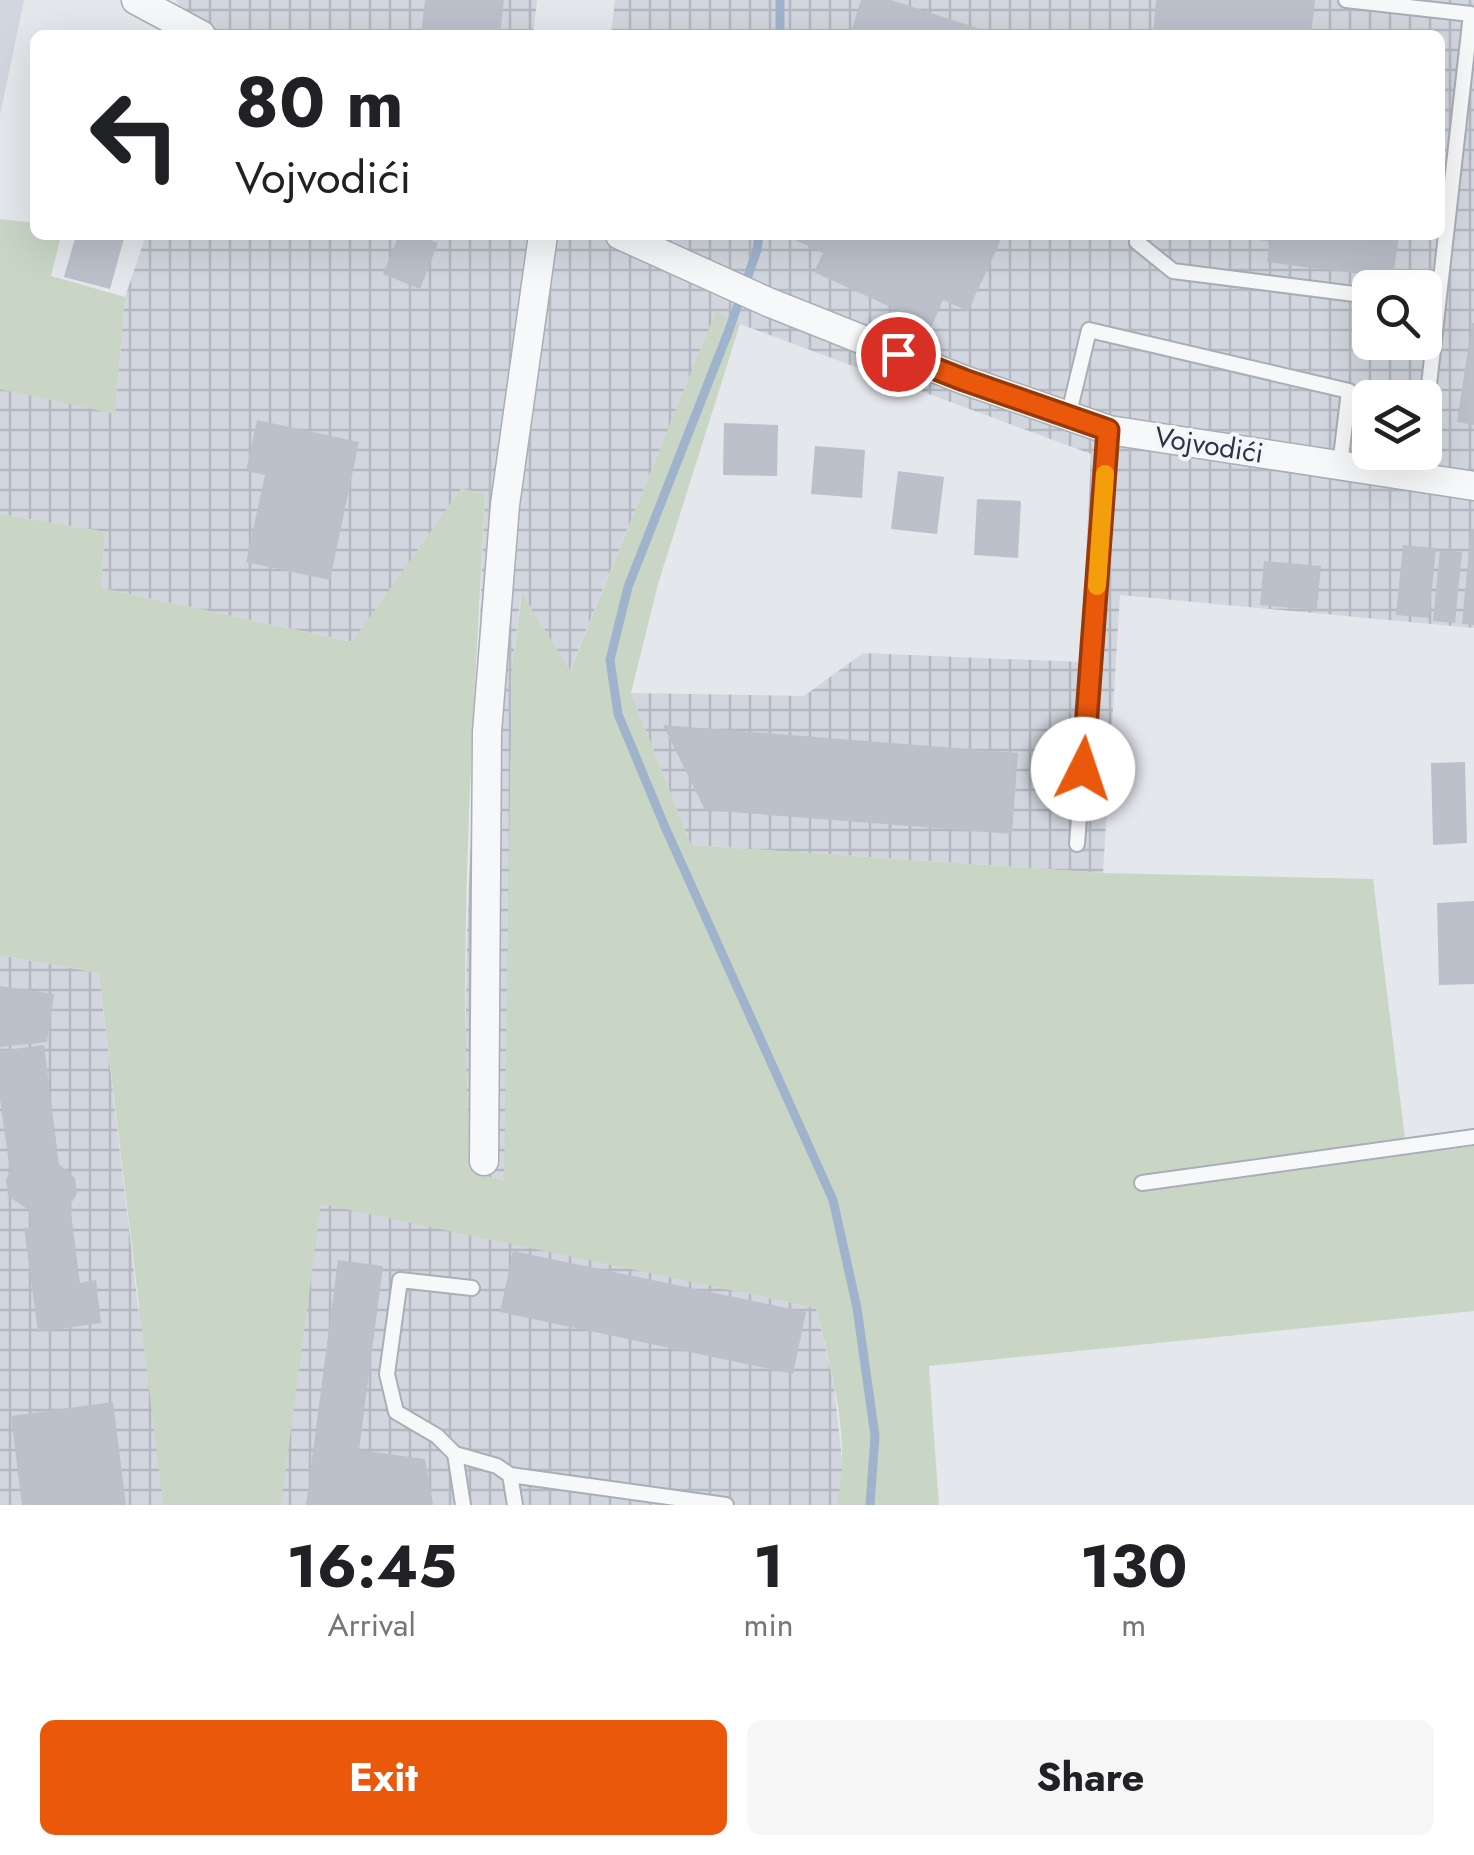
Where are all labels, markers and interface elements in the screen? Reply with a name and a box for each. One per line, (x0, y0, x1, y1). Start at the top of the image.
text: 80 m (235, 52, 404, 153)
icon: left (70, 70, 200, 200)
text: Vojvodići (235, 145, 411, 210)
map controls (1352, 270, 1442, 470)
button: search (1352, 270, 1442, 360)
pin (856, 312, 941, 397)
icon: arrive (871, 327, 926, 382)
button: layers (1352, 380, 1442, 470)
street label: Vojvodići (1152, 416, 1266, 474)
position arrow (1031, 717, 1135, 821)
text: 16:45 (286, 1523, 457, 1610)
text: 1 (753, 1523, 784, 1610)
text: 130 (1080, 1523, 1188, 1610)
text: Arrival (328, 1602, 416, 1648)
text: min (743, 1602, 794, 1648)
text: m (1121, 1602, 1146, 1648)
button: Exit (40, 1720, 727, 1835)
button: Share (747, 1720, 1434, 1835)

